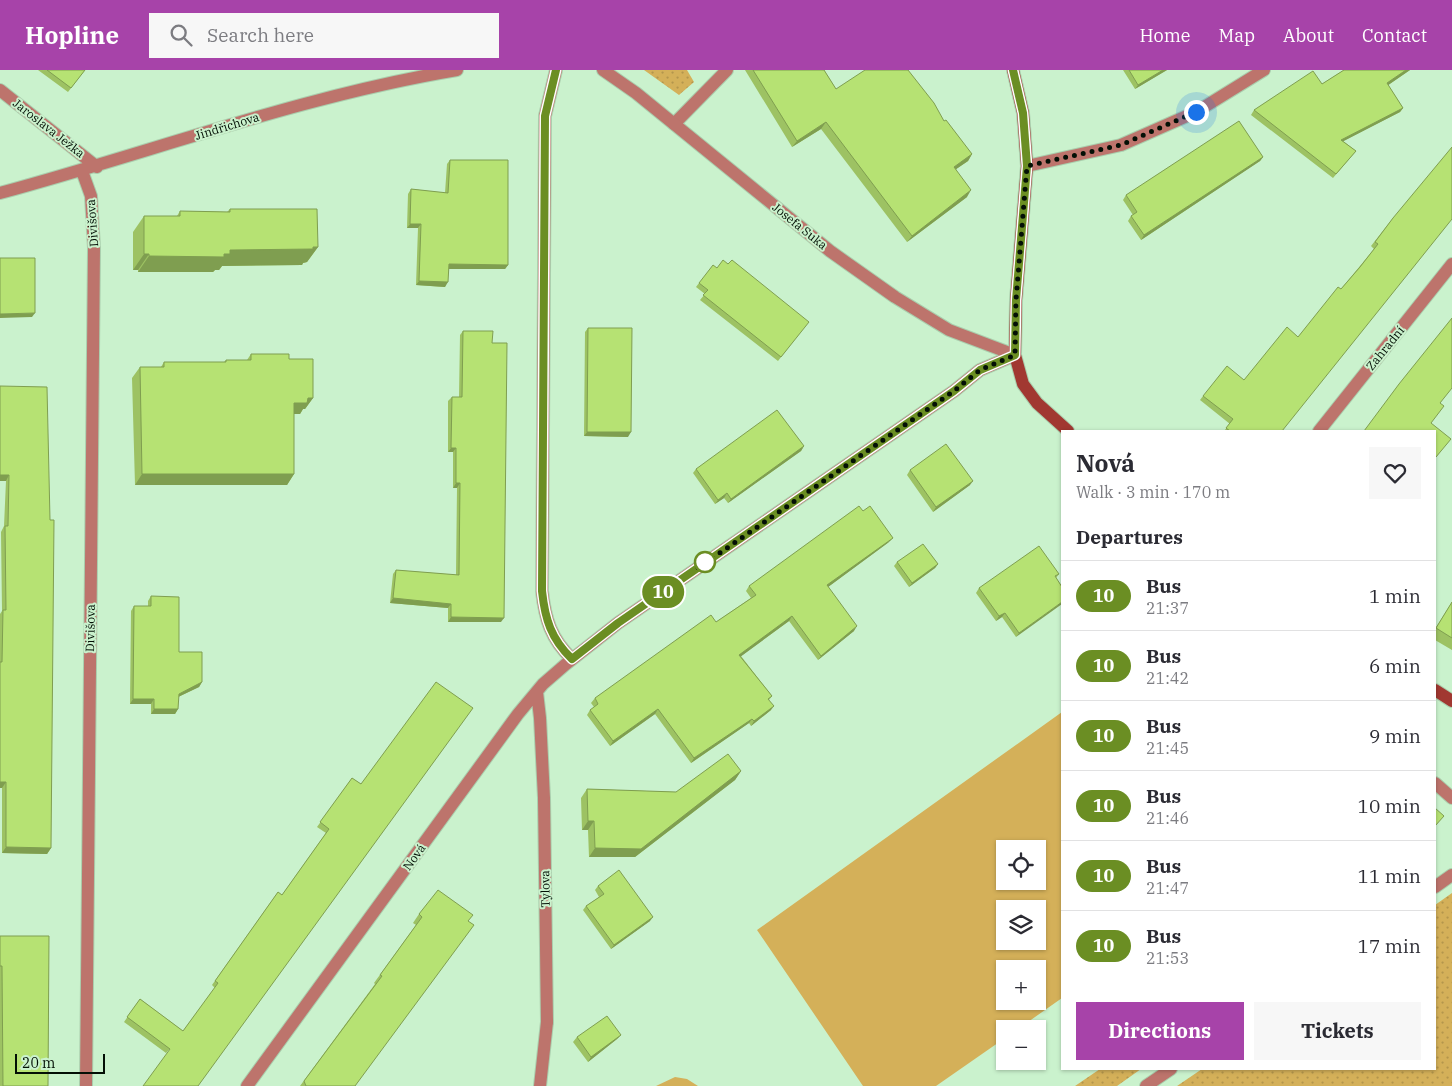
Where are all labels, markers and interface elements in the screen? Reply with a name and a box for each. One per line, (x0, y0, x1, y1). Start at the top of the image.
search box (149, 13, 499, 58)
text: Hopline (25, 19, 119, 51)
icon: search (167, 21, 195, 49)
text: Search here (207, 23, 314, 47)
text: Home (1139, 24, 1191, 47)
text: Map (1219, 24, 1255, 47)
text: About (1283, 24, 1334, 47)
text: Contact (1362, 24, 1427, 47)
street label: Jaroslava Ježka (10, 95, 88, 161)
your location (1184, 100, 1209, 125)
street label: Jindřichova (193, 109, 261, 143)
street label: Divišova (83, 198, 101, 247)
street label: Josefa Suka (770, 199, 831, 253)
street label: Zahradní (1363, 323, 1407, 373)
text: Nová (1076, 447, 1135, 479)
button: heart (1369, 447, 1421, 499)
text: Walk · 3 min · 170 m (1076, 482, 1230, 502)
text: Departures (1076, 525, 1183, 549)
unlabelled marker (694, 551, 716, 573)
text: Bus (1146, 574, 1181, 598)
line badge: 10 (640, 576, 686, 608)
text: 10 (652, 580, 674, 603)
text: 10 (1093, 584, 1114, 607)
text: 1 min (1369, 584, 1421, 608)
text: 21:37 (1146, 598, 1189, 618)
street label: Divišova (82, 604, 98, 652)
text: Bus (1146, 644, 1181, 668)
text: 10 (1093, 654, 1114, 677)
text: 6 min (1369, 654, 1421, 678)
text: 21:42 (1146, 668, 1189, 688)
text: Bus (1146, 714, 1181, 738)
text: 10 (1093, 724, 1114, 747)
text: 9 min (1369, 724, 1421, 748)
text: 21:45 (1146, 738, 1189, 758)
text: Bus (1146, 784, 1181, 808)
text: 10 (1093, 794, 1114, 817)
text: 10 min (1358, 794, 1421, 818)
text: 21:46 (1146, 808, 1189, 828)
map controls (996, 840, 1046, 1070)
button: locate (996, 840, 1046, 890)
street label: Nová (399, 841, 429, 873)
text: Bus (1146, 854, 1181, 878)
text: 10 (1093, 864, 1114, 887)
text: 11 min (1358, 864, 1421, 888)
street label: Tylova (537, 870, 553, 908)
text: 21:47 (1146, 878, 1189, 898)
button: layers (996, 900, 1046, 950)
text: Bus (1146, 924, 1181, 948)
text: 10 (1093, 934, 1114, 957)
text: 17 min (1358, 934, 1421, 958)
text: 21:53 (1146, 948, 1189, 968)
button: + (996, 960, 1046, 1010)
button: Directions (1076, 1002, 1244, 1060)
button: Tickets (1254, 1002, 1421, 1060)
button: − (996, 1020, 1046, 1070)
scale bar (15, 1051, 105, 1074)
text: 20 m (22, 1054, 55, 1072)

